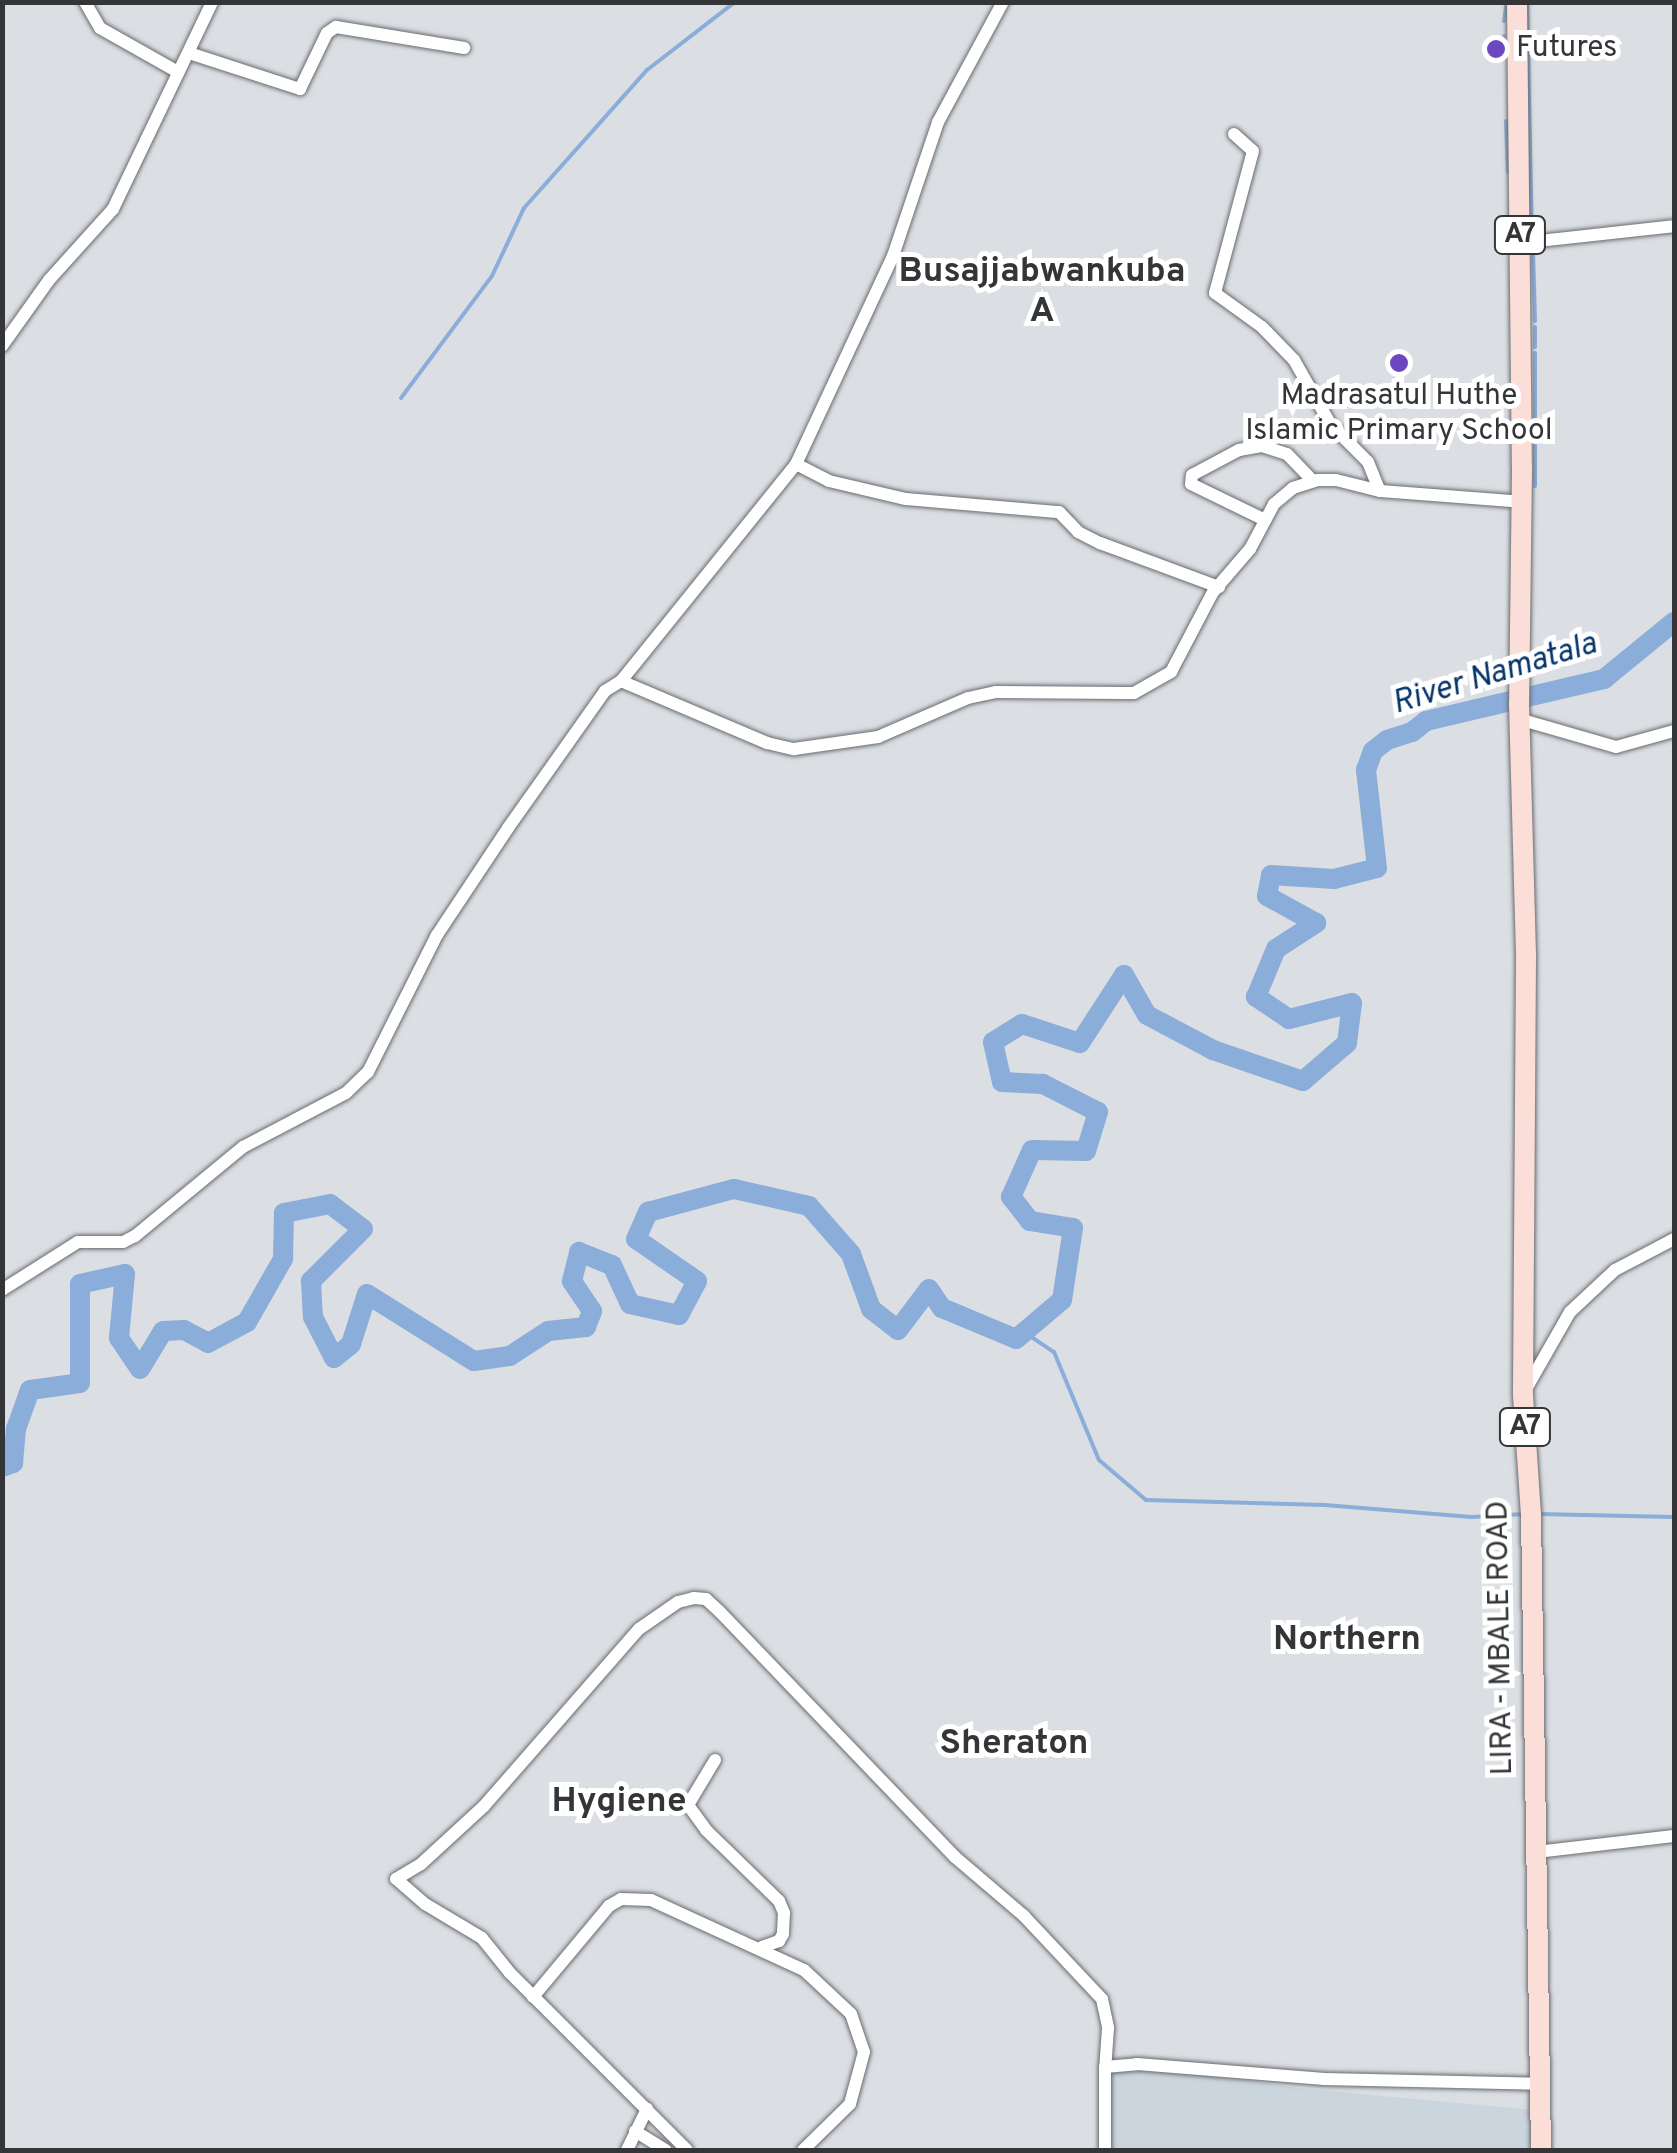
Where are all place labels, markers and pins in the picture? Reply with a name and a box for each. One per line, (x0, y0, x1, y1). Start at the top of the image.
place label: Futures (1516, 31, 1617, 67)
marker: Futures (1485, 38, 1507, 60)
marker: Madrasatul Huthe Islamic Primary School (1388, 352, 1410, 374)
place label: Madrasatul Huthe Islamic Primary School (1245, 379, 1553, 450)

